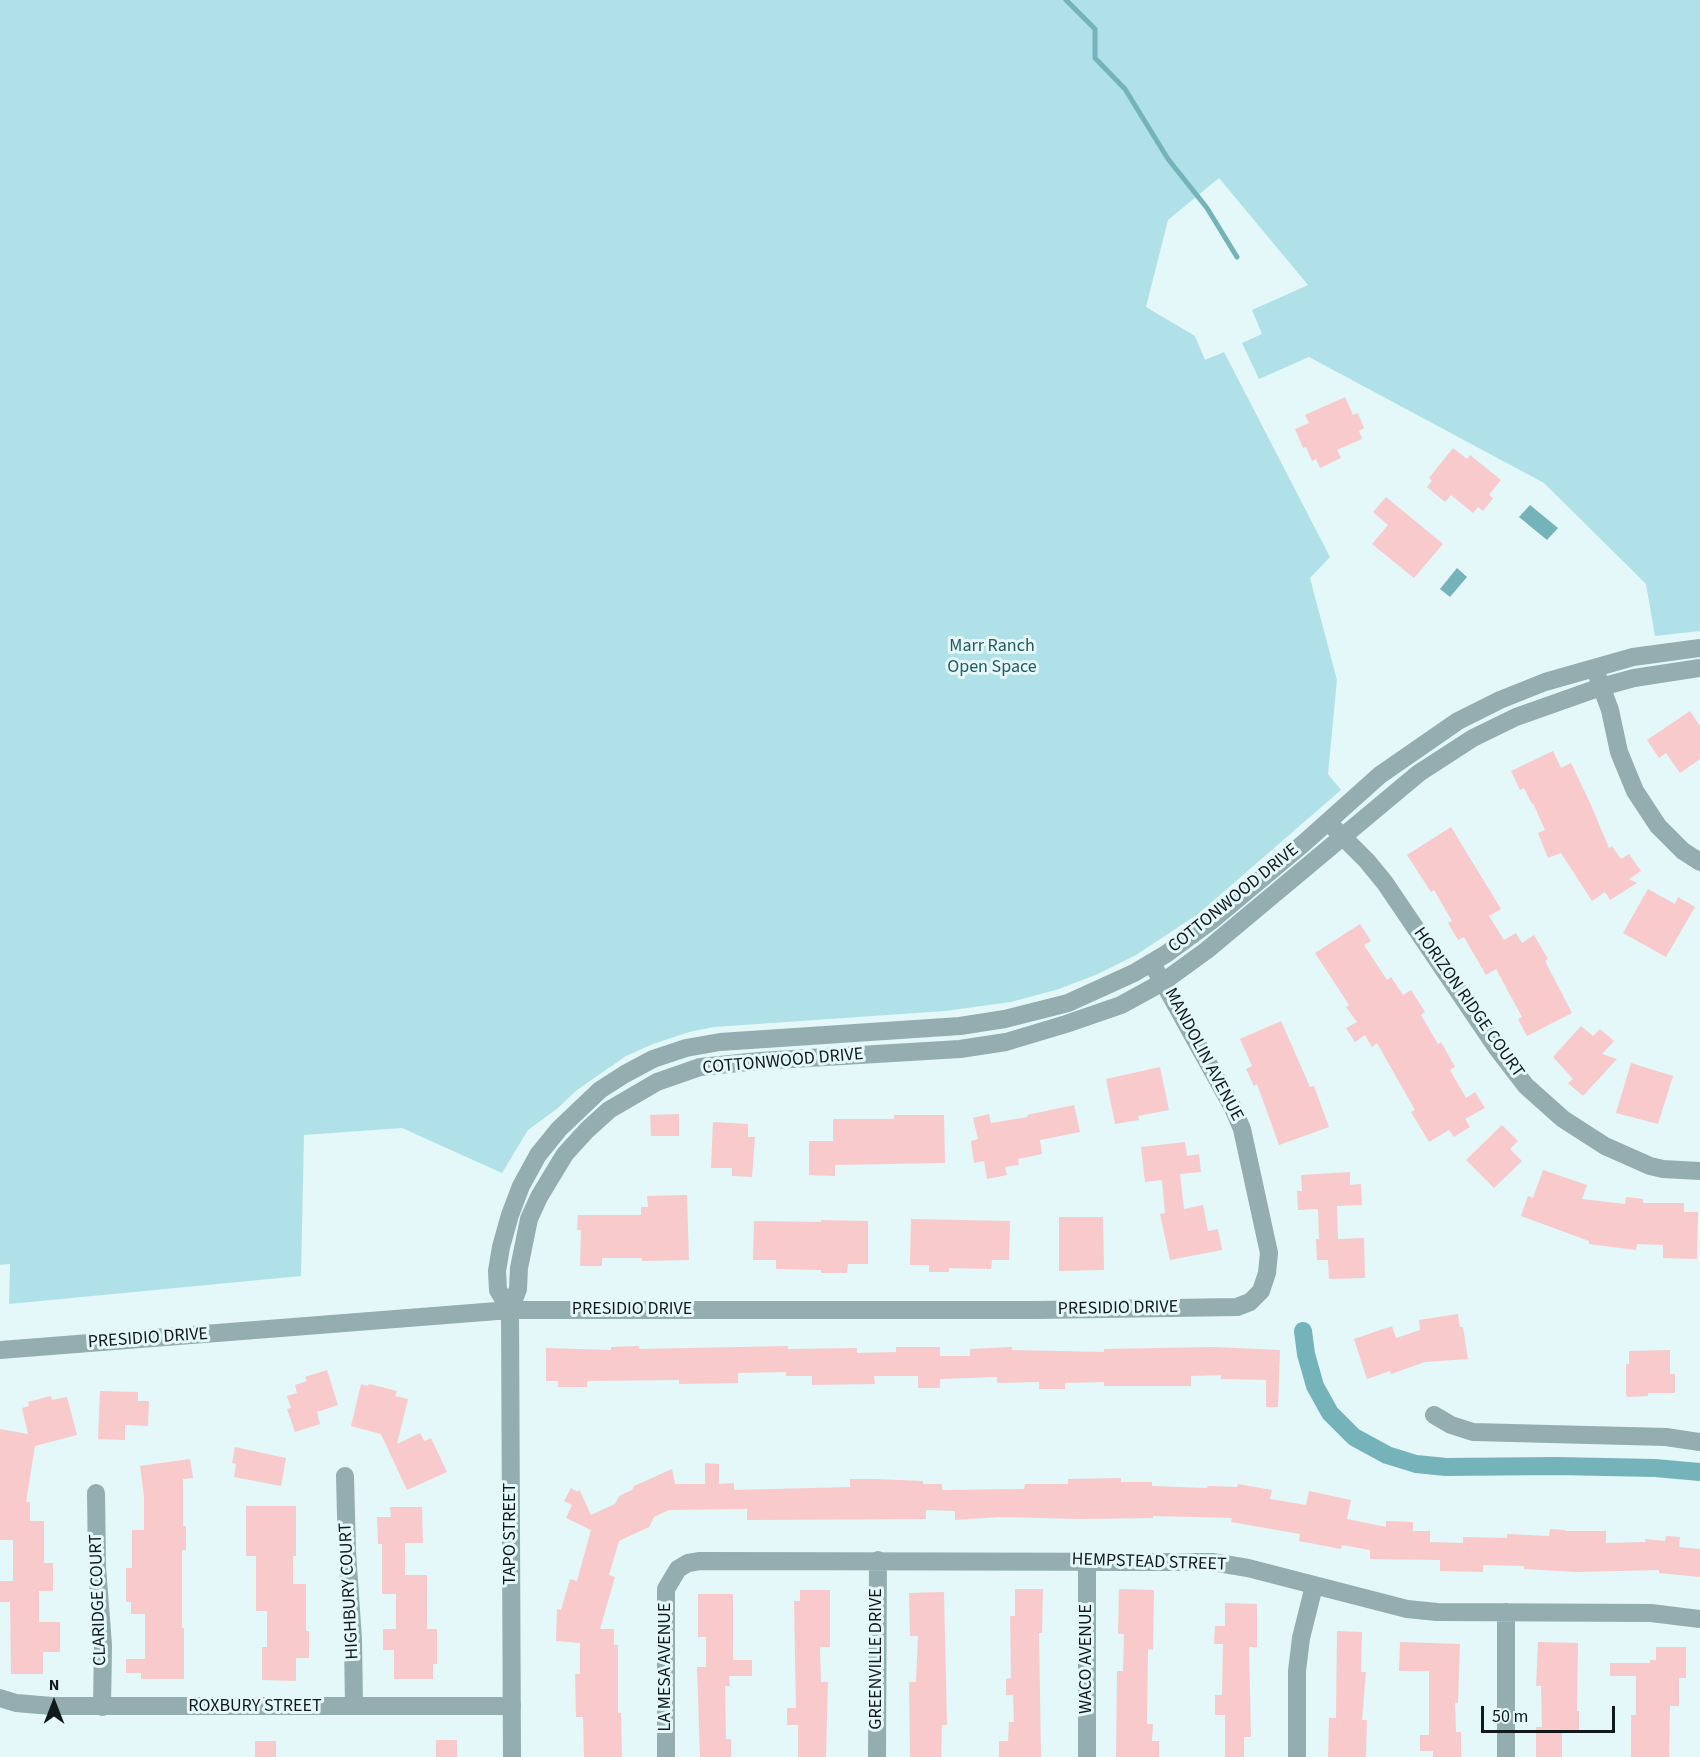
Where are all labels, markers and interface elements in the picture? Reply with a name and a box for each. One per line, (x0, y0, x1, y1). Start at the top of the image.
park label: Marr Ranch Open Space (947, 636, 1037, 678)
street label: COTTONWOOD DRIVE (1165, 840, 1303, 958)
street label: HORIZON RIDGE COURT (1408, 924, 1528, 1082)
street label: MANDOLIN AVENUE (1159, 985, 1247, 1125)
street label: COTTONWOOD DRIVE (702, 1044, 864, 1080)
street label: PRESIDIO DRIVE (1058, 1297, 1178, 1321)
street label: PRESIDIO DRIVE (572, 1299, 692, 1321)
street label: PRESIDIO DRIVE (87, 1324, 209, 1354)
street label: TAPO STREET (500, 1483, 522, 1585)
street label: HIGHBURY COURT (336, 1522, 364, 1660)
street label: CLARIDGE COURT (86, 1534, 112, 1666)
street label: HEMPSTEAD STREET (1071, 1550, 1227, 1576)
street label: GREENVILLE DRIVE (866, 1588, 888, 1730)
street label: LA MESA AVENUE (655, 1603, 677, 1731)
street label: WACO AVENUE (1076, 1604, 1098, 1714)
north arrow (24, 1673, 84, 1733)
text: N (49, 1674, 59, 1696)
scale bar (1484, 1694, 1618, 1732)
street label: ROXBURY STREET (188, 1696, 322, 1718)
text: 50 m (1492, 1704, 1528, 1729)

